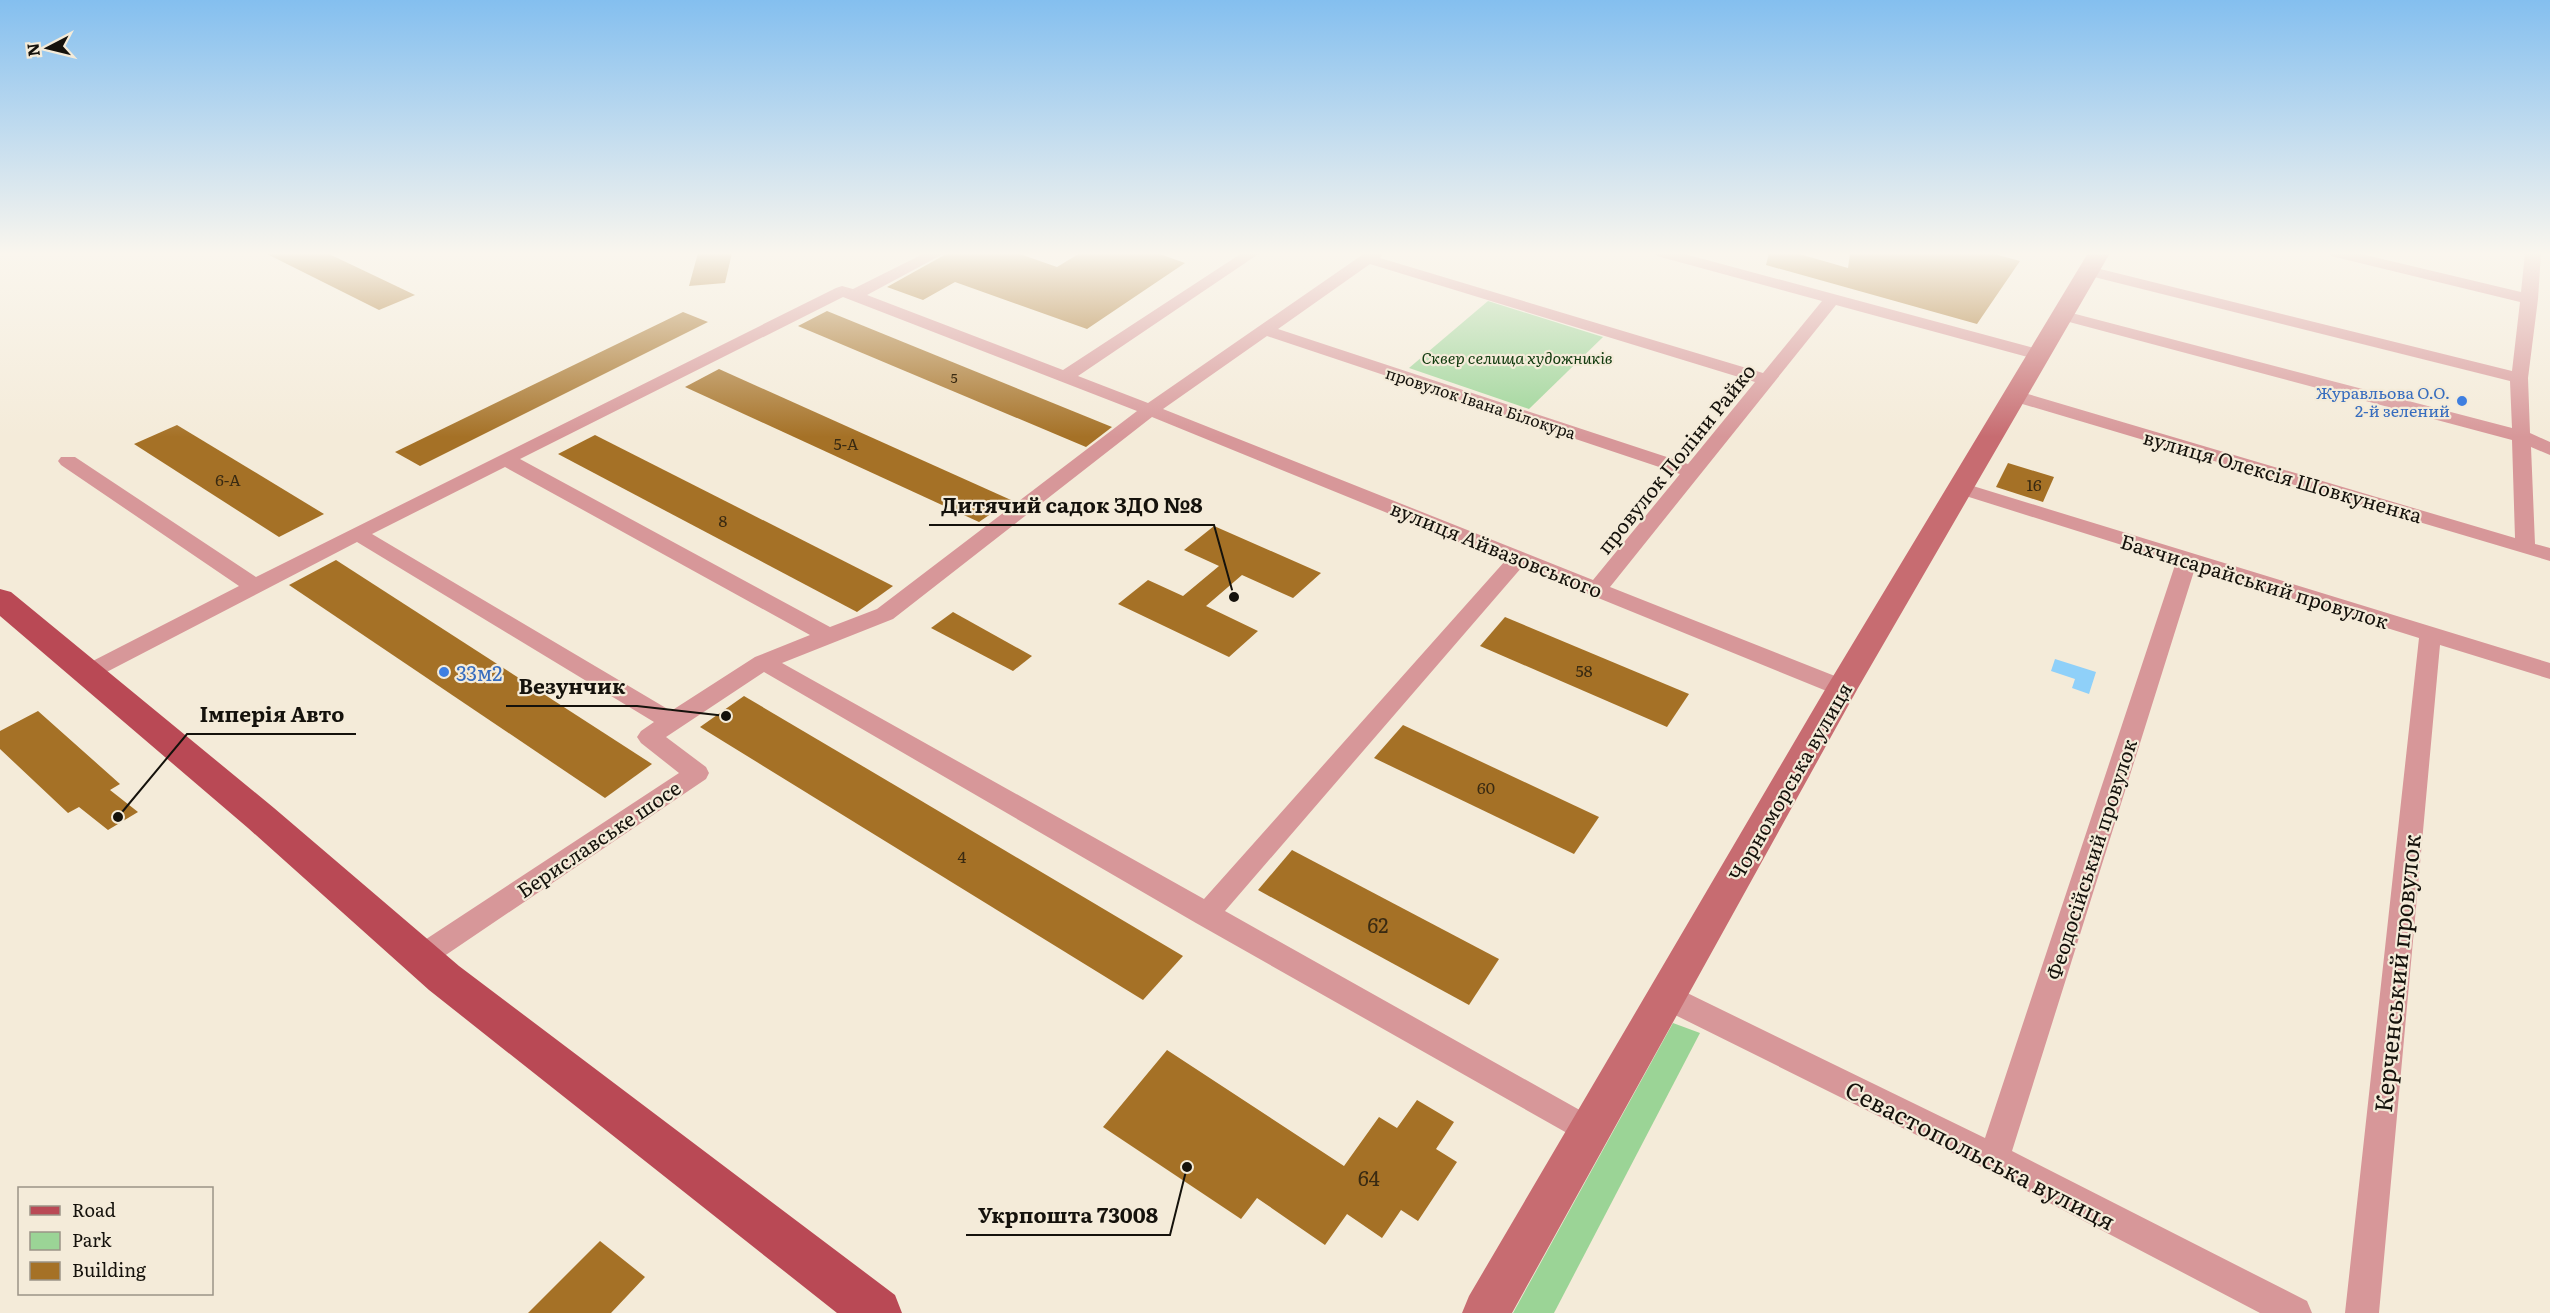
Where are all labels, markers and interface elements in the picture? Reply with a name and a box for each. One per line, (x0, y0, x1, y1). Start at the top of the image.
north arrow (18, 18, 78, 78)
text: N (19, 42, 45, 58)
park label: Сквер селища художників (1421, 345, 1613, 369)
street label: провулок Поліни Райко (1589, 356, 1761, 560)
street label: провулок Івана Білокура (1383, 360, 1580, 444)
house number: 5 (950, 367, 958, 387)
place label: Журавльова О.О. 2-й зелений (2316, 380, 2450, 422)
marker: Журавльова О.О. 2-й зелений (2455, 394, 2469, 408)
street label: вулиця Олексія Шовкуненка (2140, 421, 2426, 529)
house number: 5-А (833, 431, 859, 455)
house number: 6-А (215, 467, 241, 491)
house number: 16 (2026, 472, 2042, 496)
callout: Дитячий садок ЗДО №8 (929, 486, 1214, 525)
text: Дитячий садок ЗДО №8 (941, 488, 1203, 519)
street label: вулиця Айвазовського (1386, 492, 1608, 604)
house number: 8 (719, 508, 728, 532)
street label: Бахчисарайський провулок (2117, 525, 2393, 635)
place label: 33м2 (456, 657, 503, 687)
house number: 58 (1576, 658, 1593, 682)
marker: 33м2 (437, 665, 451, 679)
callout: Везунчик (506, 667, 637, 706)
text: Везунчик (518, 669, 626, 700)
street label: Чорноморська вулиця (1720, 676, 1858, 886)
callout: Імперія Авто (187, 695, 356, 734)
text: Імперія Авто (200, 697, 344, 728)
street label: Феодосійський провулок (2037, 734, 2143, 983)
street label: Бериславське шосе (510, 772, 686, 904)
house number: 60 (1477, 775, 1495, 799)
street label: Керченський провулок (2364, 832, 2428, 1114)
house number: 4 (958, 844, 967, 868)
house number: 62 (1368, 909, 1388, 939)
street label: Севастопольська вулиця (1840, 1071, 2122, 1237)
house number: 64 (1358, 1162, 1380, 1192)
legend (18, 1187, 213, 1295)
text: Road (72, 1196, 116, 1223)
callout: Укрпошта 73008 (966, 1196, 1170, 1235)
text: Укрпошта 73008 (978, 1198, 1158, 1229)
text: Park (72, 1226, 113, 1253)
text: Building (72, 1256, 147, 1283)

